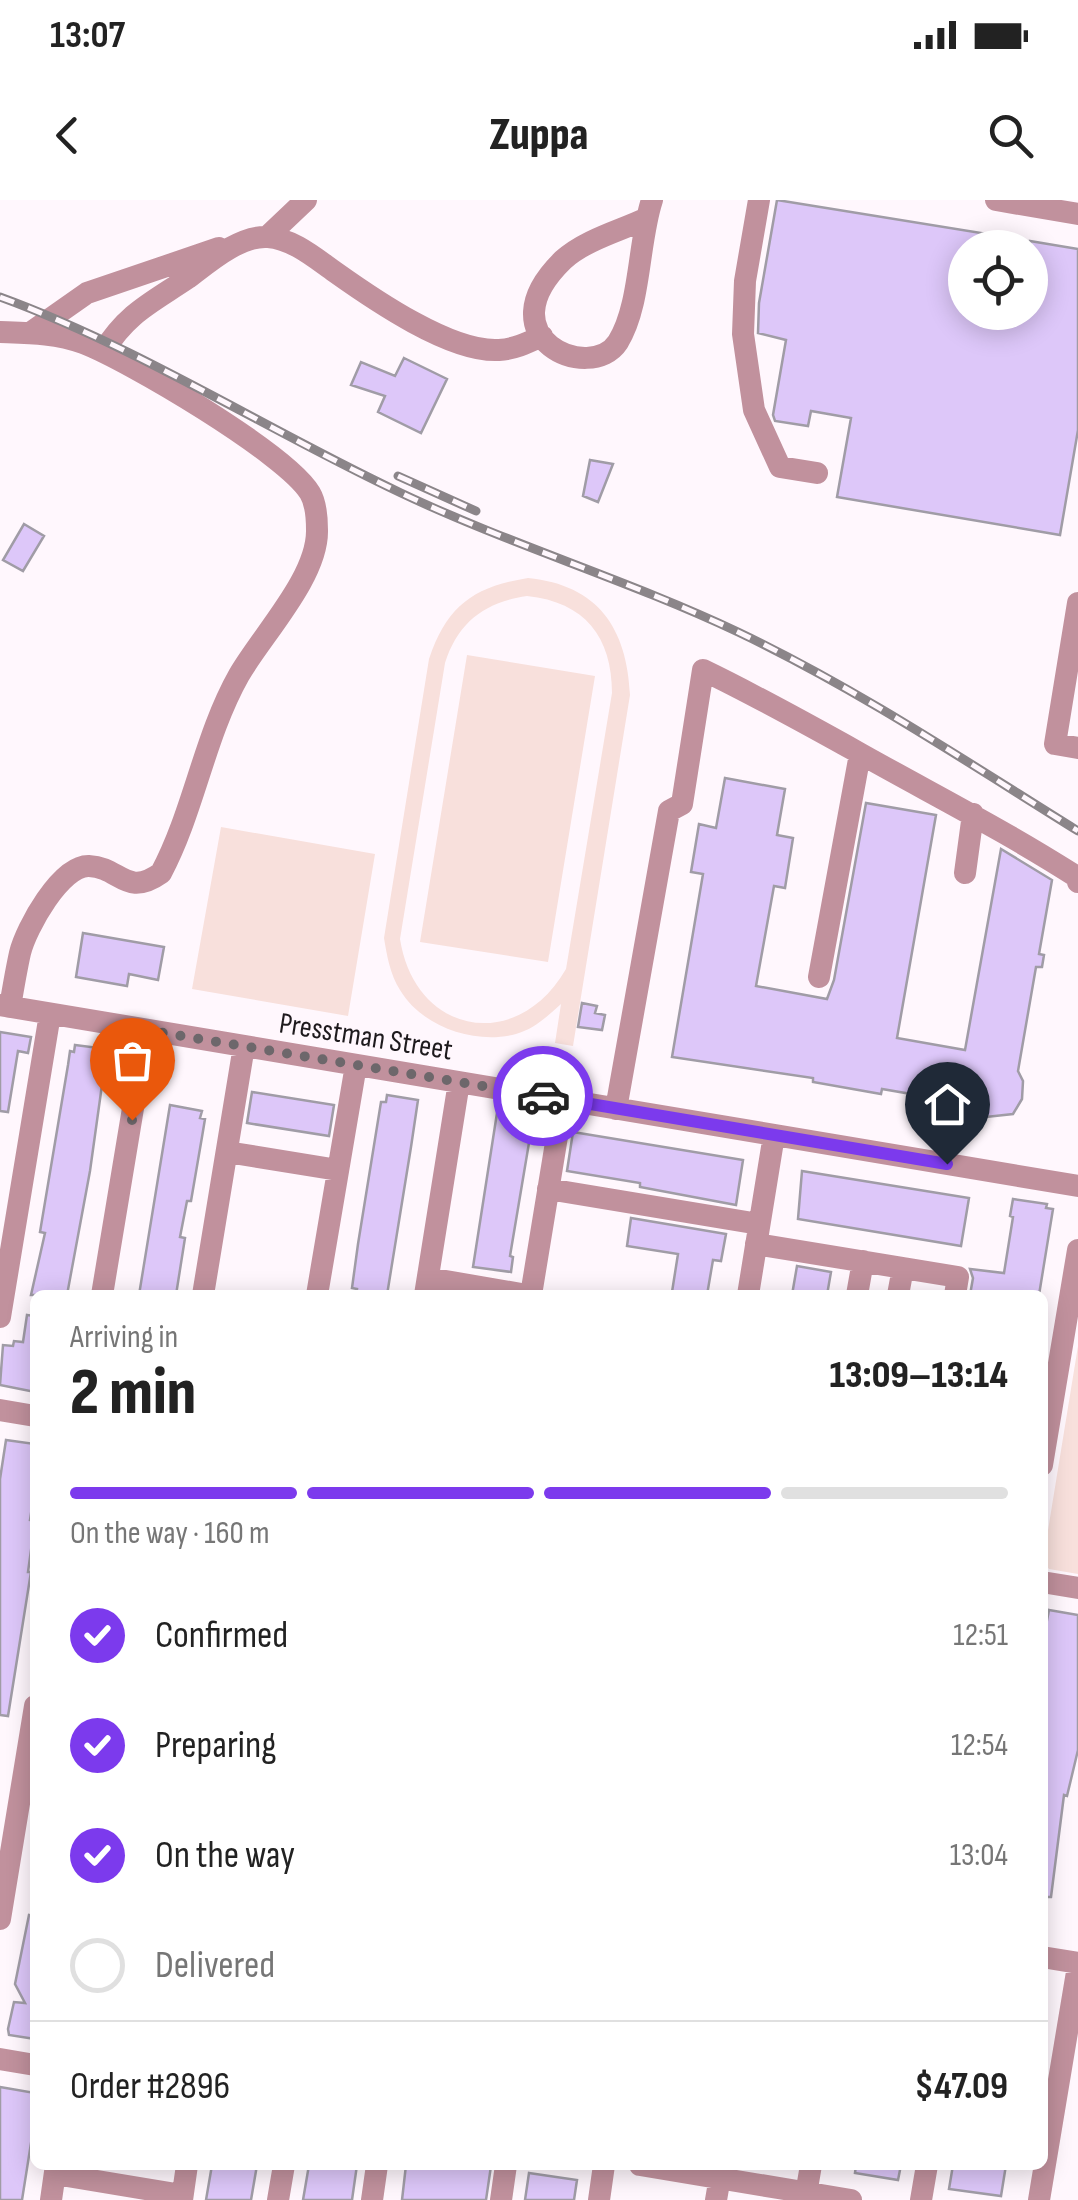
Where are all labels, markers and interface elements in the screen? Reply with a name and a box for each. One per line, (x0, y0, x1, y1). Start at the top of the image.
text: 13:07 (50, 13, 125, 58)
icon: back (40, 108, 95, 163)
text: Zuppa (490, 108, 588, 163)
icon: search (983, 108, 1038, 163)
map controls (948, 230, 1048, 330)
button: locate (948, 230, 1048, 330)
street label: Presstman Street (277, 1006, 455, 1068)
pin (90, 1018, 175, 1121)
icon: bag (105, 1033, 160, 1088)
courier (493, 1046, 593, 1146)
pin (905, 1062, 990, 1165)
icon: car (516, 1069, 571, 1124)
icon: home (920, 1077, 975, 1132)
text: Arriving in (70, 1318, 178, 1357)
text: 13:09–13:14 (829, 1353, 1008, 1398)
text: 2 min (70, 1355, 196, 1433)
text: On the way · 160 m (70, 1514, 269, 1553)
icon: check (70, 1608, 125, 1663)
text: Confirmed (155, 1613, 288, 1658)
text: 12:51 (953, 1616, 1008, 1655)
icon: check (70, 1718, 125, 1773)
text: Preparing (155, 1723, 276, 1768)
text: 12:54 (951, 1726, 1008, 1765)
icon: check (70, 1828, 125, 1883)
text: On the way (155, 1833, 295, 1878)
text: 13:04 (950, 1836, 1008, 1875)
text: Delivered (155, 1943, 275, 1988)
text: Order #2896 (70, 2064, 230, 2109)
text: $47.09 (914, 2064, 1008, 2109)

